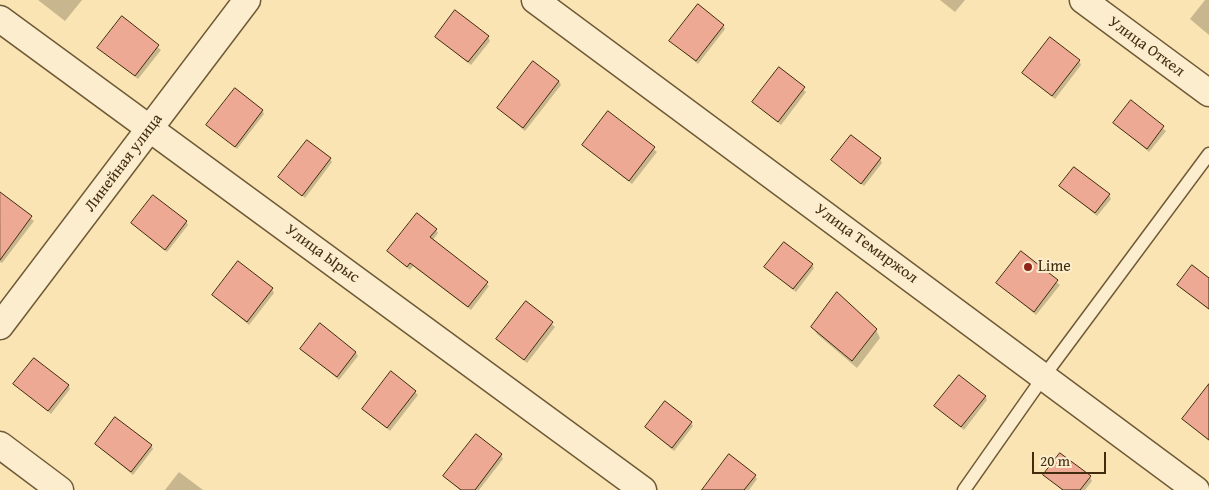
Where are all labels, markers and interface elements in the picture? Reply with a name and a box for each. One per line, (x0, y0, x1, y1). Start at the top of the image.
street label: Улица Откел (1104, 13, 1188, 81)
street label: Линейная улица (81, 110, 167, 216)
street label: Улица Темиржол (811, 200, 921, 288)
street label: Улица Ырыс (281, 220, 363, 288)
place label: Lime (1038, 257, 1071, 277)
marker: Lime (1022, 261, 1034, 273)
scale bar (1034, 442, 1108, 474)
text: 20 m (1040, 450, 1070, 471)

